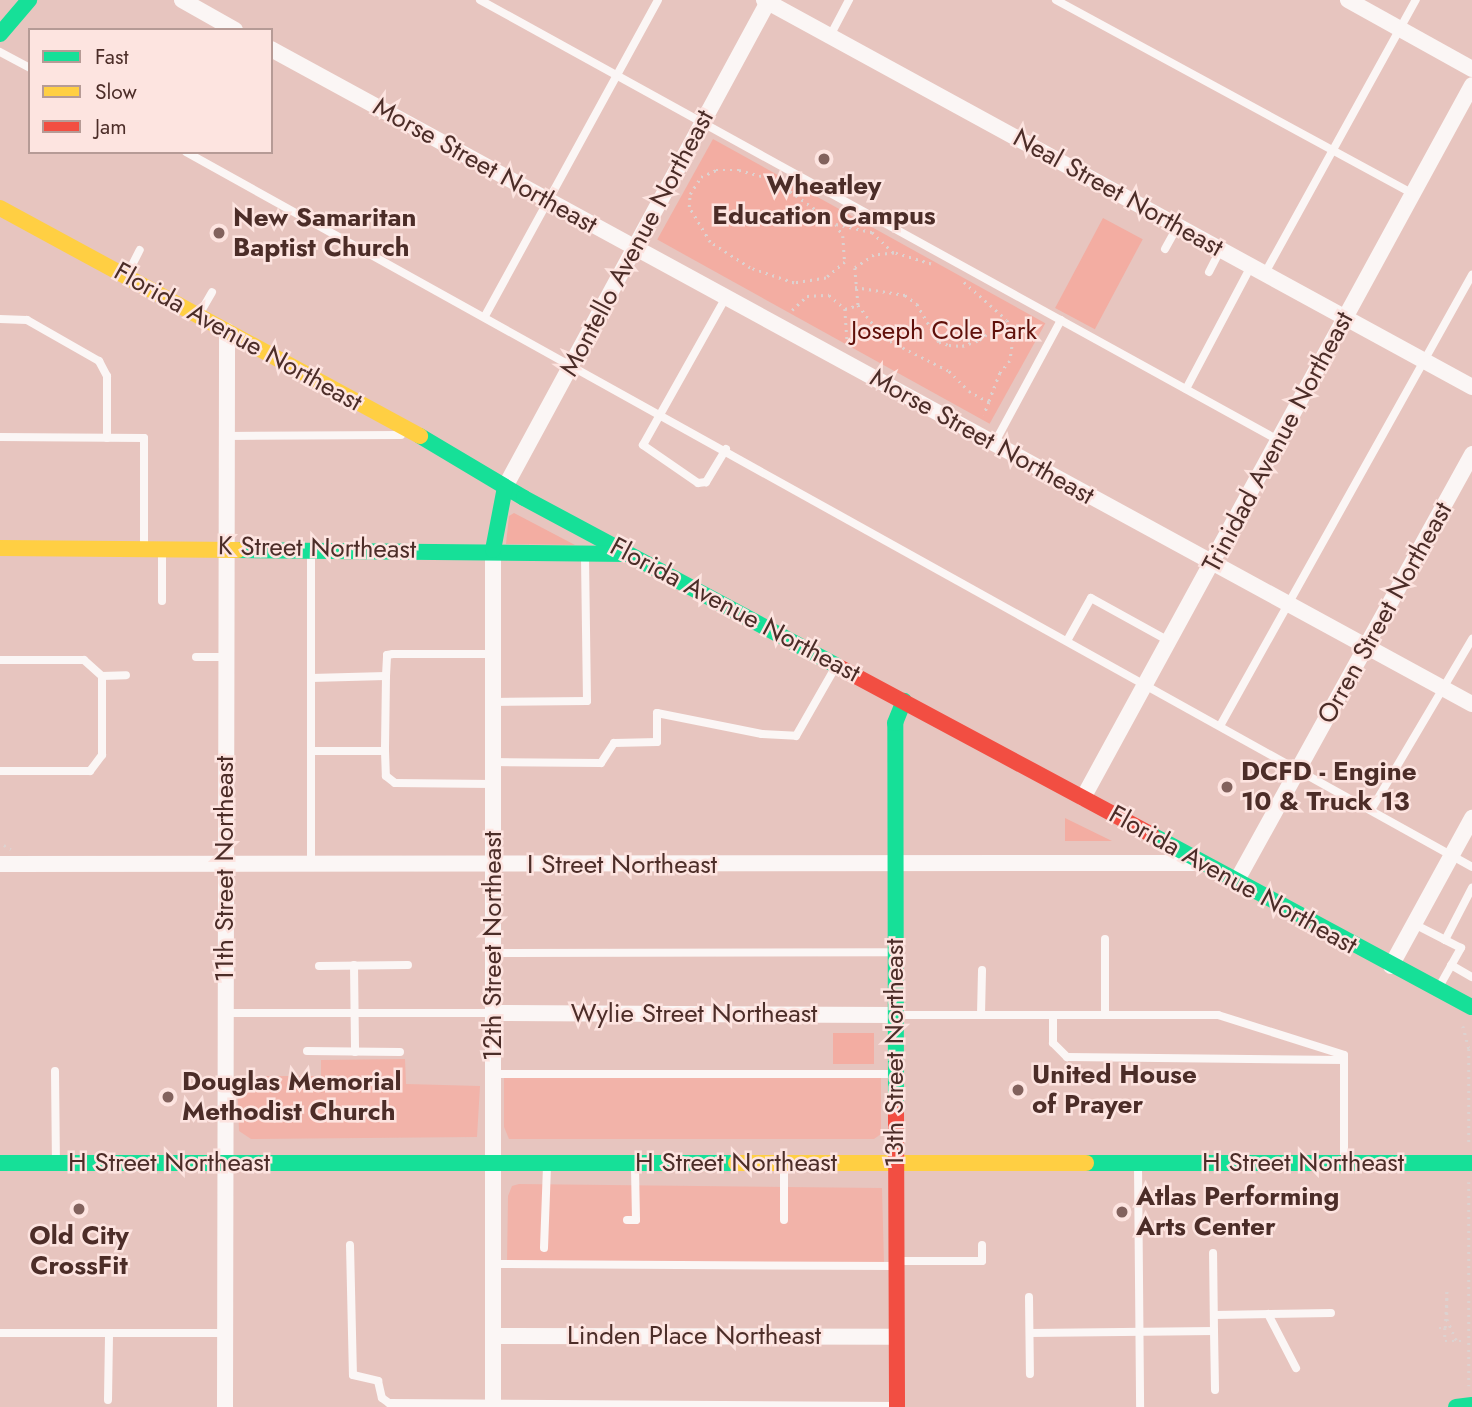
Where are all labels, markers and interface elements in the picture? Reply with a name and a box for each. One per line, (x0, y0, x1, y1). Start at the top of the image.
legend (28, 28, 273, 154)
text: Fast (95, 42, 128, 72)
text: Slow (95, 77, 137, 107)
street label: Morse Street Northeast (367, 91, 603, 241)
street label: Montello Avenue Northeast (553, 105, 721, 381)
text: Jam (95, 112, 127, 142)
street label: Neal Street Northeast (1007, 122, 1229, 264)
marker: Wheatley Education Campus (816, 151, 832, 167)
place label: Wheatley Education Campus (712, 170, 936, 232)
place label: New Samaritan Baptist Church (233, 202, 416, 264)
marker: New Samaritan Baptist Church (211, 225, 227, 241)
street label: Florida Avenue Northeast (109, 256, 367, 418)
street label: Trinidad Avenue Northeast (1196, 306, 1360, 578)
park label: Joseph Cole Park (851, 315, 1037, 347)
street label: Morse Street Northeast (864, 362, 1100, 512)
street label: Orren Street Northeast (1311, 497, 1459, 729)
street label: K Street Northeast (218, 531, 416, 565)
street label: Florida Avenue Northeast (605, 531, 865, 689)
street label: 11th Street Northeast (209, 756, 241, 982)
place label: DCFD - Engine 10 & Truck 13 (1241, 756, 1417, 818)
marker: DCFD - Engine 10 & Truck 13 (1219, 779, 1235, 795)
street label: Florida Avenue Northeast (1104, 799, 1362, 961)
street label: 12th Street Northeast (477, 831, 509, 1061)
street label: I Street Northeast (527, 849, 717, 881)
street label: 13th Street Northeast (879, 938, 911, 1168)
street label: Wylie Street Northeast (571, 998, 817, 1030)
place label: United House of Prayer (1032, 1059, 1197, 1120)
place label: Douglas Memorial Methodist Church (182, 1066, 402, 1128)
marker: United House of Prayer (1010, 1082, 1026, 1098)
marker: Douglas Memorial Methodist Church (160, 1089, 176, 1105)
street label: H Street Northeast (68, 1147, 270, 1179)
street label: H Street Northeast (635, 1147, 837, 1179)
street label: H Street Northeast (1202, 1147, 1404, 1179)
place label: Atlas Performing Arts Center (1136, 1181, 1339, 1242)
marker: Old City CrossFit (71, 1201, 87, 1217)
marker: Atlas Performing Arts Center (1114, 1204, 1130, 1220)
place label: Old City CrossFit (29, 1220, 129, 1282)
street label: Linden Place Northeast (567, 1320, 821, 1352)

